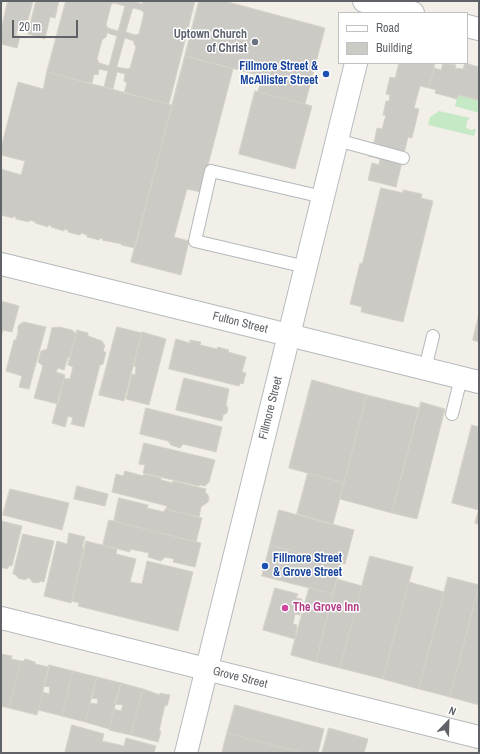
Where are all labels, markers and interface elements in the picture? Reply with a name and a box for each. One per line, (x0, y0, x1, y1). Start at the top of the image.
scale bar (14, 12, 80, 38)
legend (338, 12, 468, 64)
text: 20 m (19, 19, 41, 35)
text: Road (376, 20, 400, 36)
place label: Uptown Church of Christ (174, 28, 247, 56)
marker: Uptown Church of Christ (250, 37, 260, 47)
text: Building (376, 40, 412, 56)
place label: Fillmore Street & McAllister Street (239, 60, 318, 88)
marker: Fillmore Street & McAllister Street (321, 69, 331, 79)
street label: Fulton Street (211, 309, 269, 337)
street label: Fillmore Street (256, 375, 286, 441)
place label: Fillmore Street & Grove Street (273, 552, 342, 580)
marker: Fillmore Street & Grove Street (260, 561, 270, 571)
place label: The Grove Inn (293, 601, 359, 615)
marker: The Grove Inn (280, 603, 290, 613)
street label: Grove Street (211, 664, 269, 692)
north arrow (428, 702, 468, 742)
text: N (447, 703, 458, 719)

